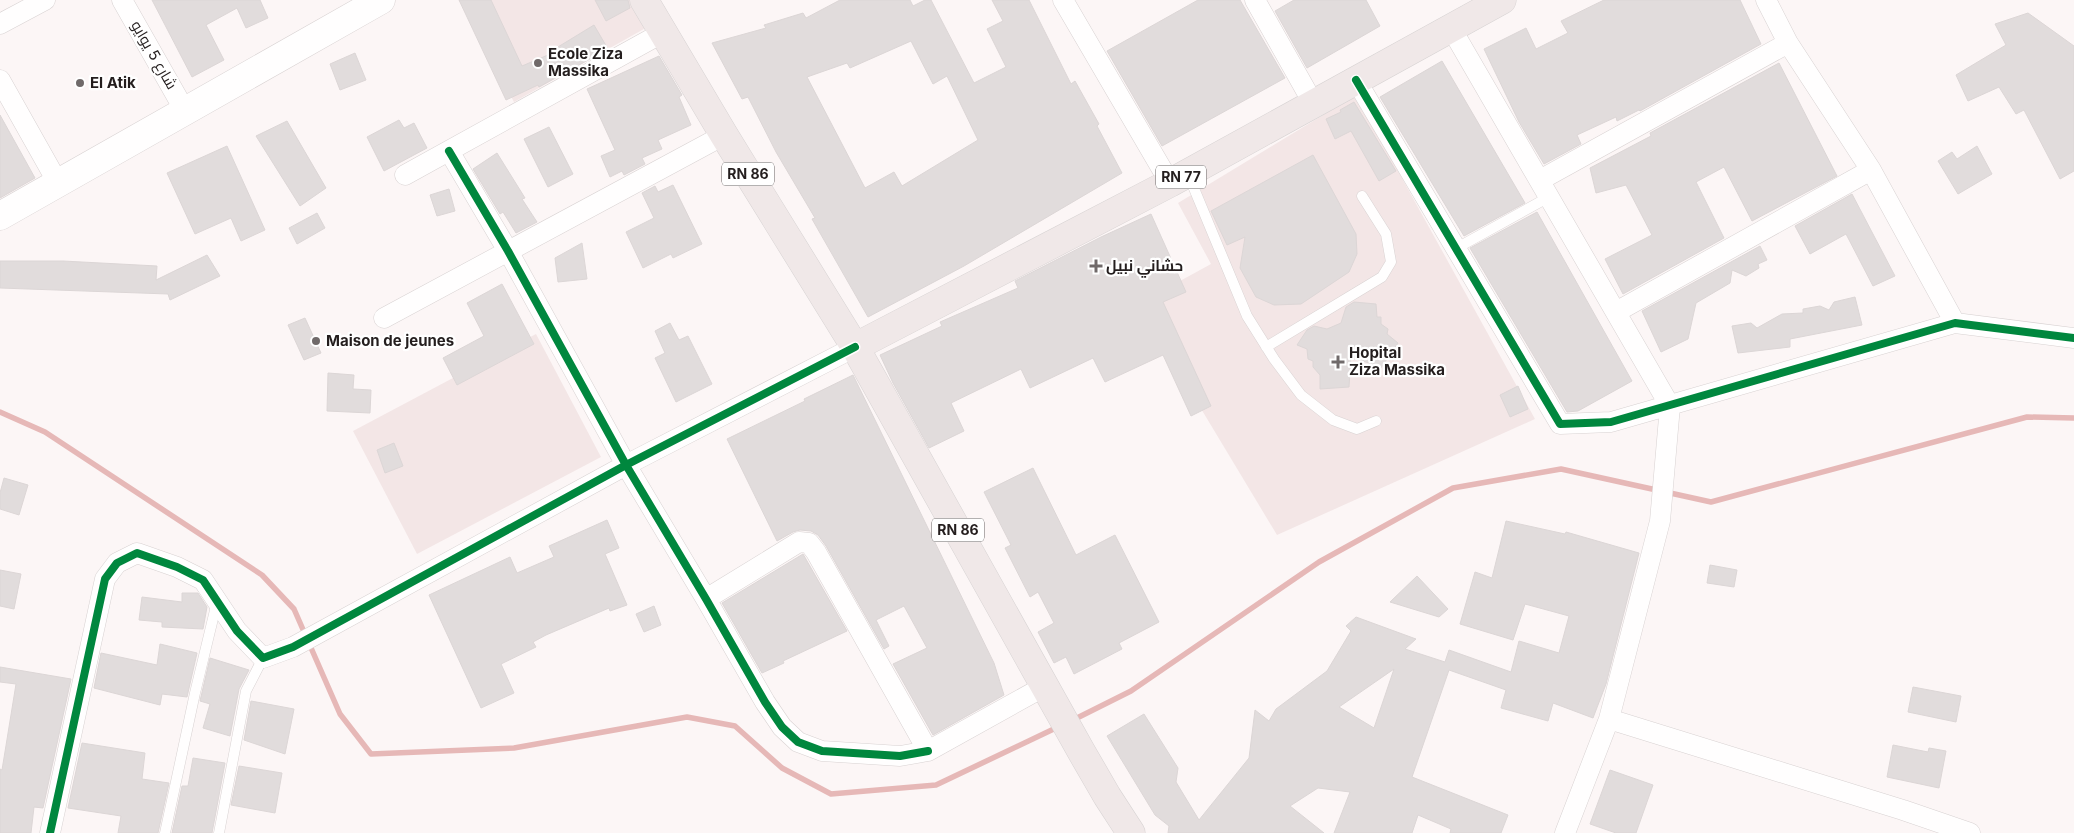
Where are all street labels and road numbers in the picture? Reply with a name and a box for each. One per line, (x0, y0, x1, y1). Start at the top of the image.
street label: شارع 5 يوايو (125, 17, 182, 93)
road number: RN 86 (722, 162, 774, 185)
road number: RN 77 (1156, 166, 1206, 188)
road number: RN 86 (932, 518, 984, 542)

